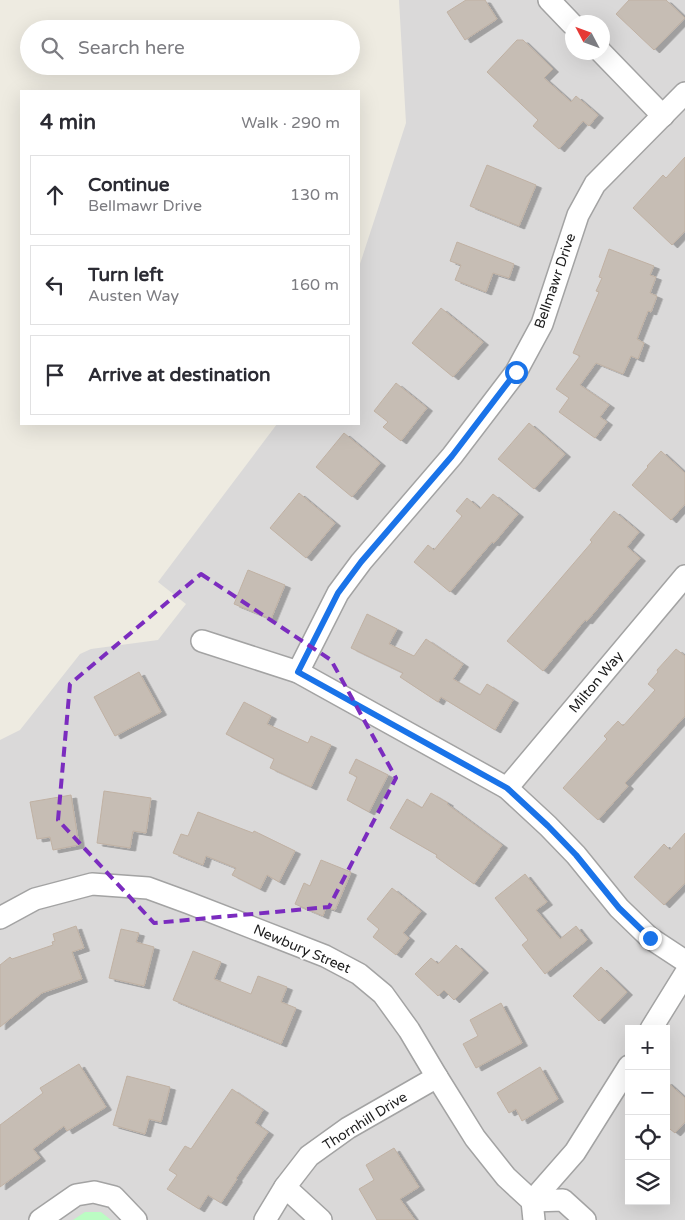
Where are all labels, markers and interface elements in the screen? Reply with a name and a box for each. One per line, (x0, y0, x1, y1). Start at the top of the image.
north arrow (565, 15, 610, 60)
search box (20, 20, 360, 75)
icon: search (38, 34, 66, 62)
text: Search here (78, 37, 185, 59)
text: 4 min (40, 110, 96, 135)
text: Walk · 290 m (241, 113, 340, 133)
text: Continue (88, 174, 170, 196)
icon: ahead (41, 181, 69, 209)
text: 130 m (290, 185, 339, 205)
text: Bellmawr Drive (88, 196, 202, 216)
street label: Bellmawr Drive (531, 231, 579, 331)
text: Turn left (88, 264, 164, 286)
icon: left (41, 271, 69, 299)
text: 160 m (290, 275, 339, 295)
text: Austen Way (88, 286, 179, 306)
icon: arrive (41, 361, 69, 389)
route start (505, 361, 528, 384)
text: Arrive at destination (88, 364, 271, 386)
street label: Milton Way (565, 647, 627, 716)
street label: Newbury Street (251, 921, 354, 977)
route end (639, 927, 662, 950)
map controls (625, 1025, 670, 1205)
button: + (625, 1025, 670, 1070)
button: − (625, 1070, 670, 1115)
street label: Thornhill Drive (320, 1088, 410, 1154)
button: locate (625, 1115, 670, 1160)
button: layers (625, 1160, 670, 1205)

